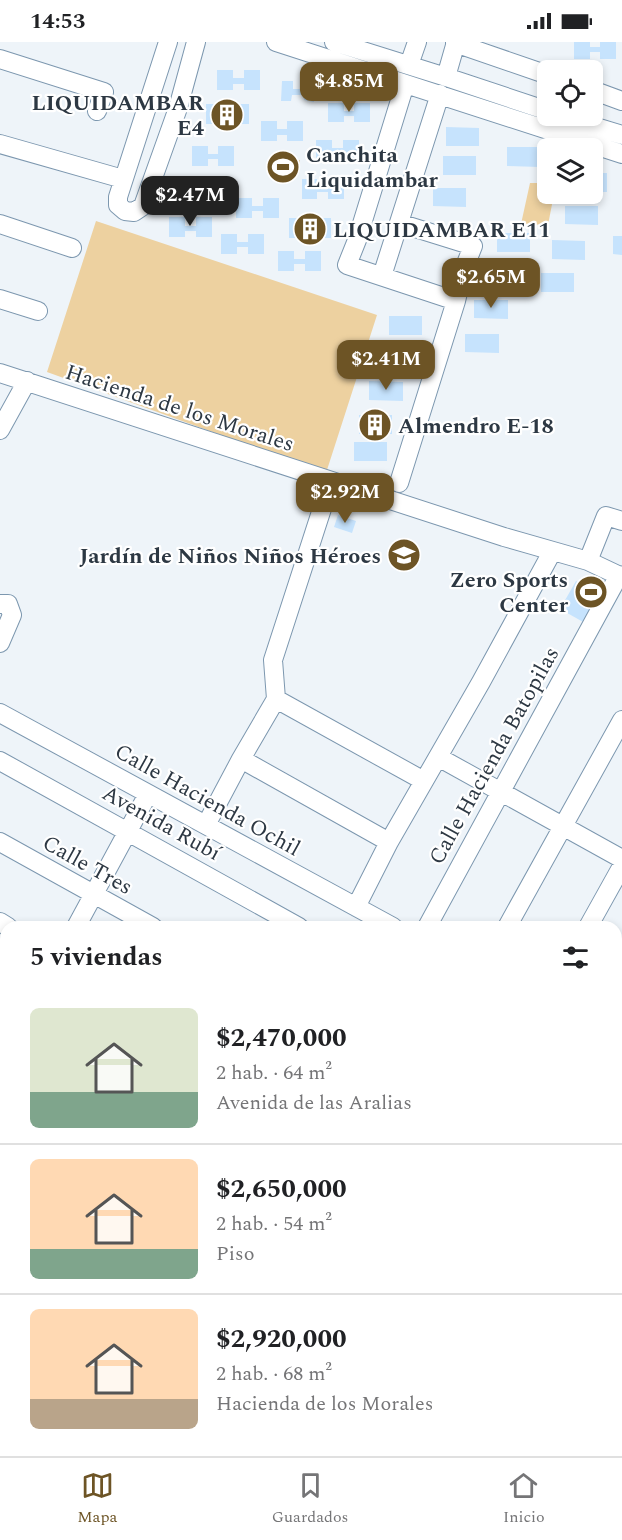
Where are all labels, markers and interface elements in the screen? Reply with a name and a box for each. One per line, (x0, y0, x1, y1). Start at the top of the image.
text: 14:53 (30, 5, 85, 38)
map controls (537, 60, 603, 204)
button: locate (537, 60, 603, 126)
pin: $4.85M (300, 62, 398, 113)
text: $4.85M (314, 66, 384, 96)
place label: LIQUIDAMBAR E4 (32, 87, 205, 145)
building icon: LIQUIDAMBAR E4 (209, 97, 245, 133)
button: layers (537, 138, 603, 204)
place label: Canchita Liquidambar (306, 139, 439, 197)
sports icon: Canchita Liquidambar (265, 149, 301, 185)
pin: $2.47M (141, 176, 239, 227)
text: $2.47M (155, 180, 225, 210)
building icon: LIQUIDAMBAR E11 (292, 211, 328, 247)
place label: LIQUIDAMBAR E11 (333, 214, 551, 247)
pin: $2.65M (442, 258, 540, 309)
text: $2.65M (456, 262, 526, 292)
pin: $2.41M (337, 340, 435, 391)
text: $2.41M (351, 344, 421, 374)
street label: Hacienda de los Morales (61, 356, 298, 461)
building icon: Almendro E-18 (357, 407, 393, 443)
place label: Almendro E-18 (398, 410, 554, 443)
pin: $2.92M (296, 473, 394, 524)
text: $2.92M (310, 477, 380, 507)
school or university icon: Jardín de Niños Niños Héroes (386, 537, 422, 573)
place label: Jardín de Niños Niños Héroes (79, 540, 381, 573)
place label: Zero Sports Center (450, 564, 569, 622)
sports icon: Zero Sports Center (573, 574, 609, 610)
street label: Calle Hacienda Batopilas (421, 641, 568, 871)
street label: Calle Hacienda Ochil (108, 735, 306, 865)
street label: Avenida Rubí (96, 777, 228, 870)
street label: Calle Tres (36, 827, 138, 904)
text: 5 viviendas (30, 937, 163, 977)
icon: filters (559, 941, 592, 974)
text: $2,470,000 (216, 1018, 347, 1058)
icon: home (78, 1032, 150, 1104)
text: 2 hab. · 64 m² (216, 1058, 332, 1088)
text: Avenida de las Aralias (216, 1088, 412, 1118)
text: $2,650,000 (216, 1169, 347, 1209)
icon: home (78, 1183, 150, 1255)
text: 2 hab. · 54 m² (216, 1209, 332, 1239)
text: Piso (216, 1239, 254, 1269)
text: $2,920,000 (216, 1319, 347, 1359)
icon: home (78, 1333, 150, 1405)
text: 2 hab. · 68 m² (216, 1359, 332, 1389)
text: Hacienda de los Morales (216, 1389, 433, 1419)
tab: Mapa (77, 1469, 117, 1529)
tab: Guardados (272, 1469, 349, 1529)
tab: Inicio (503, 1469, 545, 1529)

